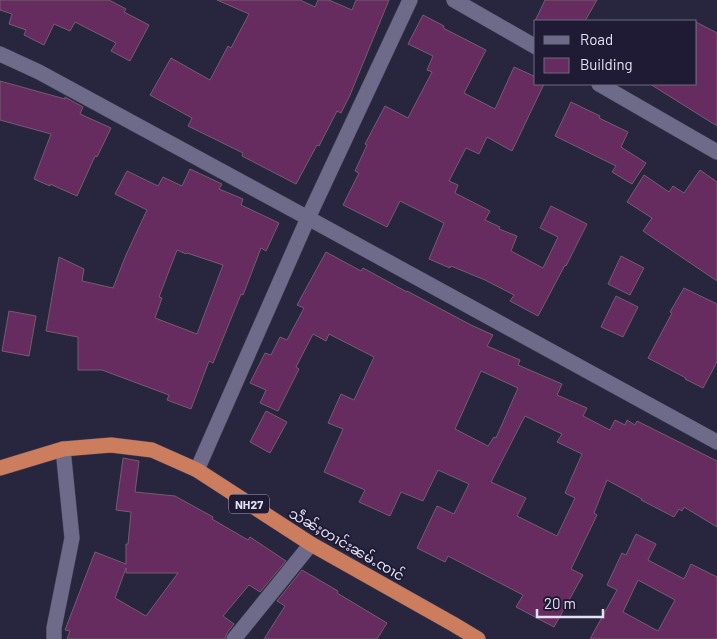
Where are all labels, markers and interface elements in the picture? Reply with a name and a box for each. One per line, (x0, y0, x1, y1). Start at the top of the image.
legend (534, 20, 697, 85)
text: Road (580, 30, 613, 48)
text: Building (580, 55, 633, 73)
road number: NH27 (229, 494, 269, 514)
street label: သဵၼ်ႈတၢင်းၼမ်ႉၸၢင် (286, 503, 408, 584)
scale bar (537, 586, 603, 618)
text: 20 m (544, 594, 576, 612)

